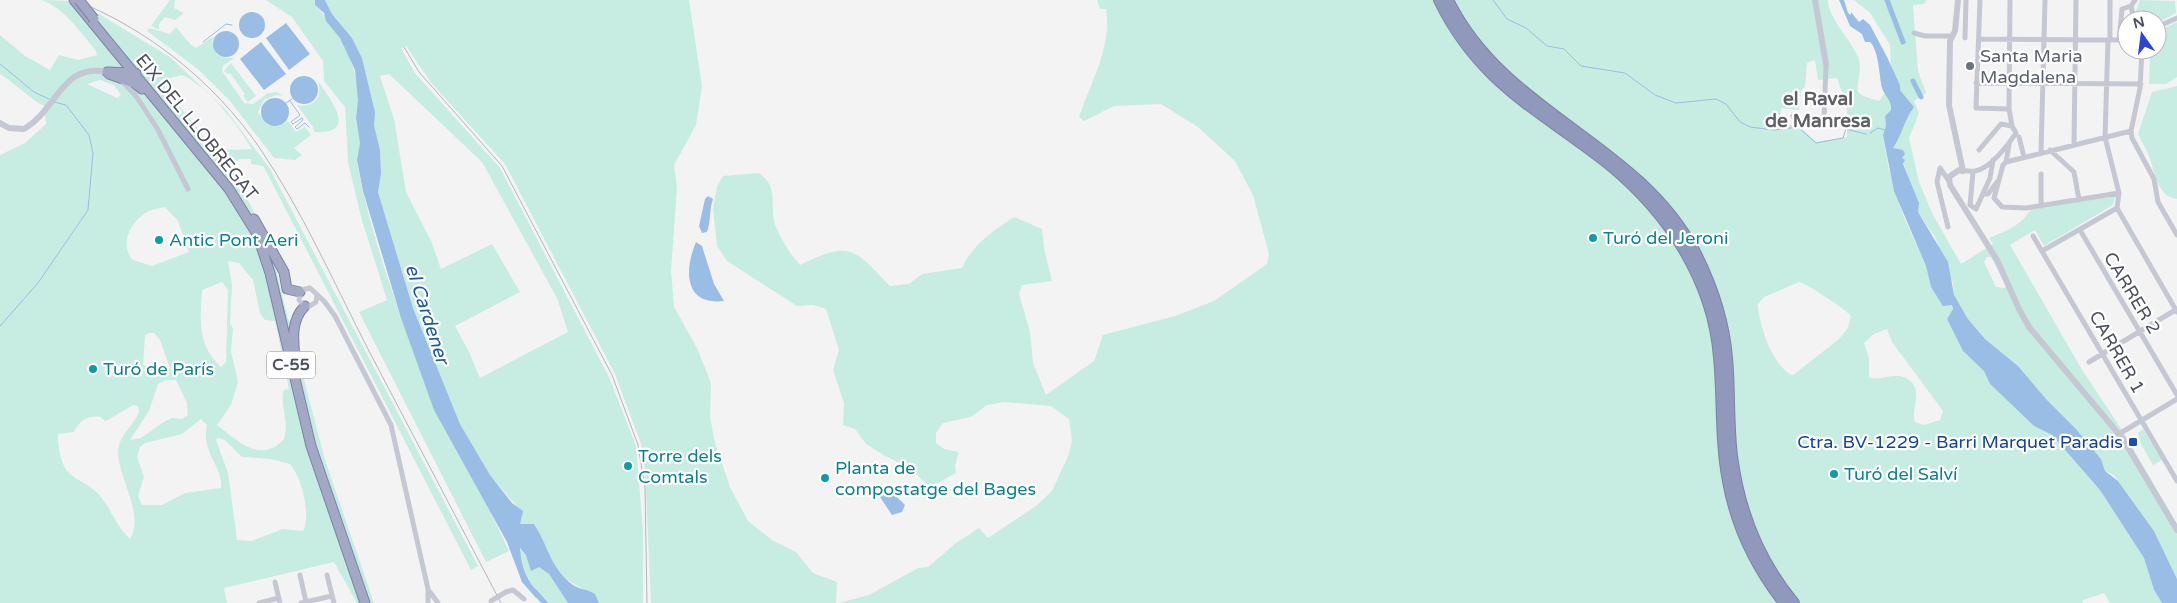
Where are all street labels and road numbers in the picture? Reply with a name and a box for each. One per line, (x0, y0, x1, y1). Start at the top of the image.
street label: EIX DEL LLOBREGAT (131, 49, 263, 205)
street label: CARRER 2 (2099, 248, 2165, 338)
street label: CARRER 1 (2085, 307, 2149, 397)
road number: C-55 (267, 352, 315, 378)

